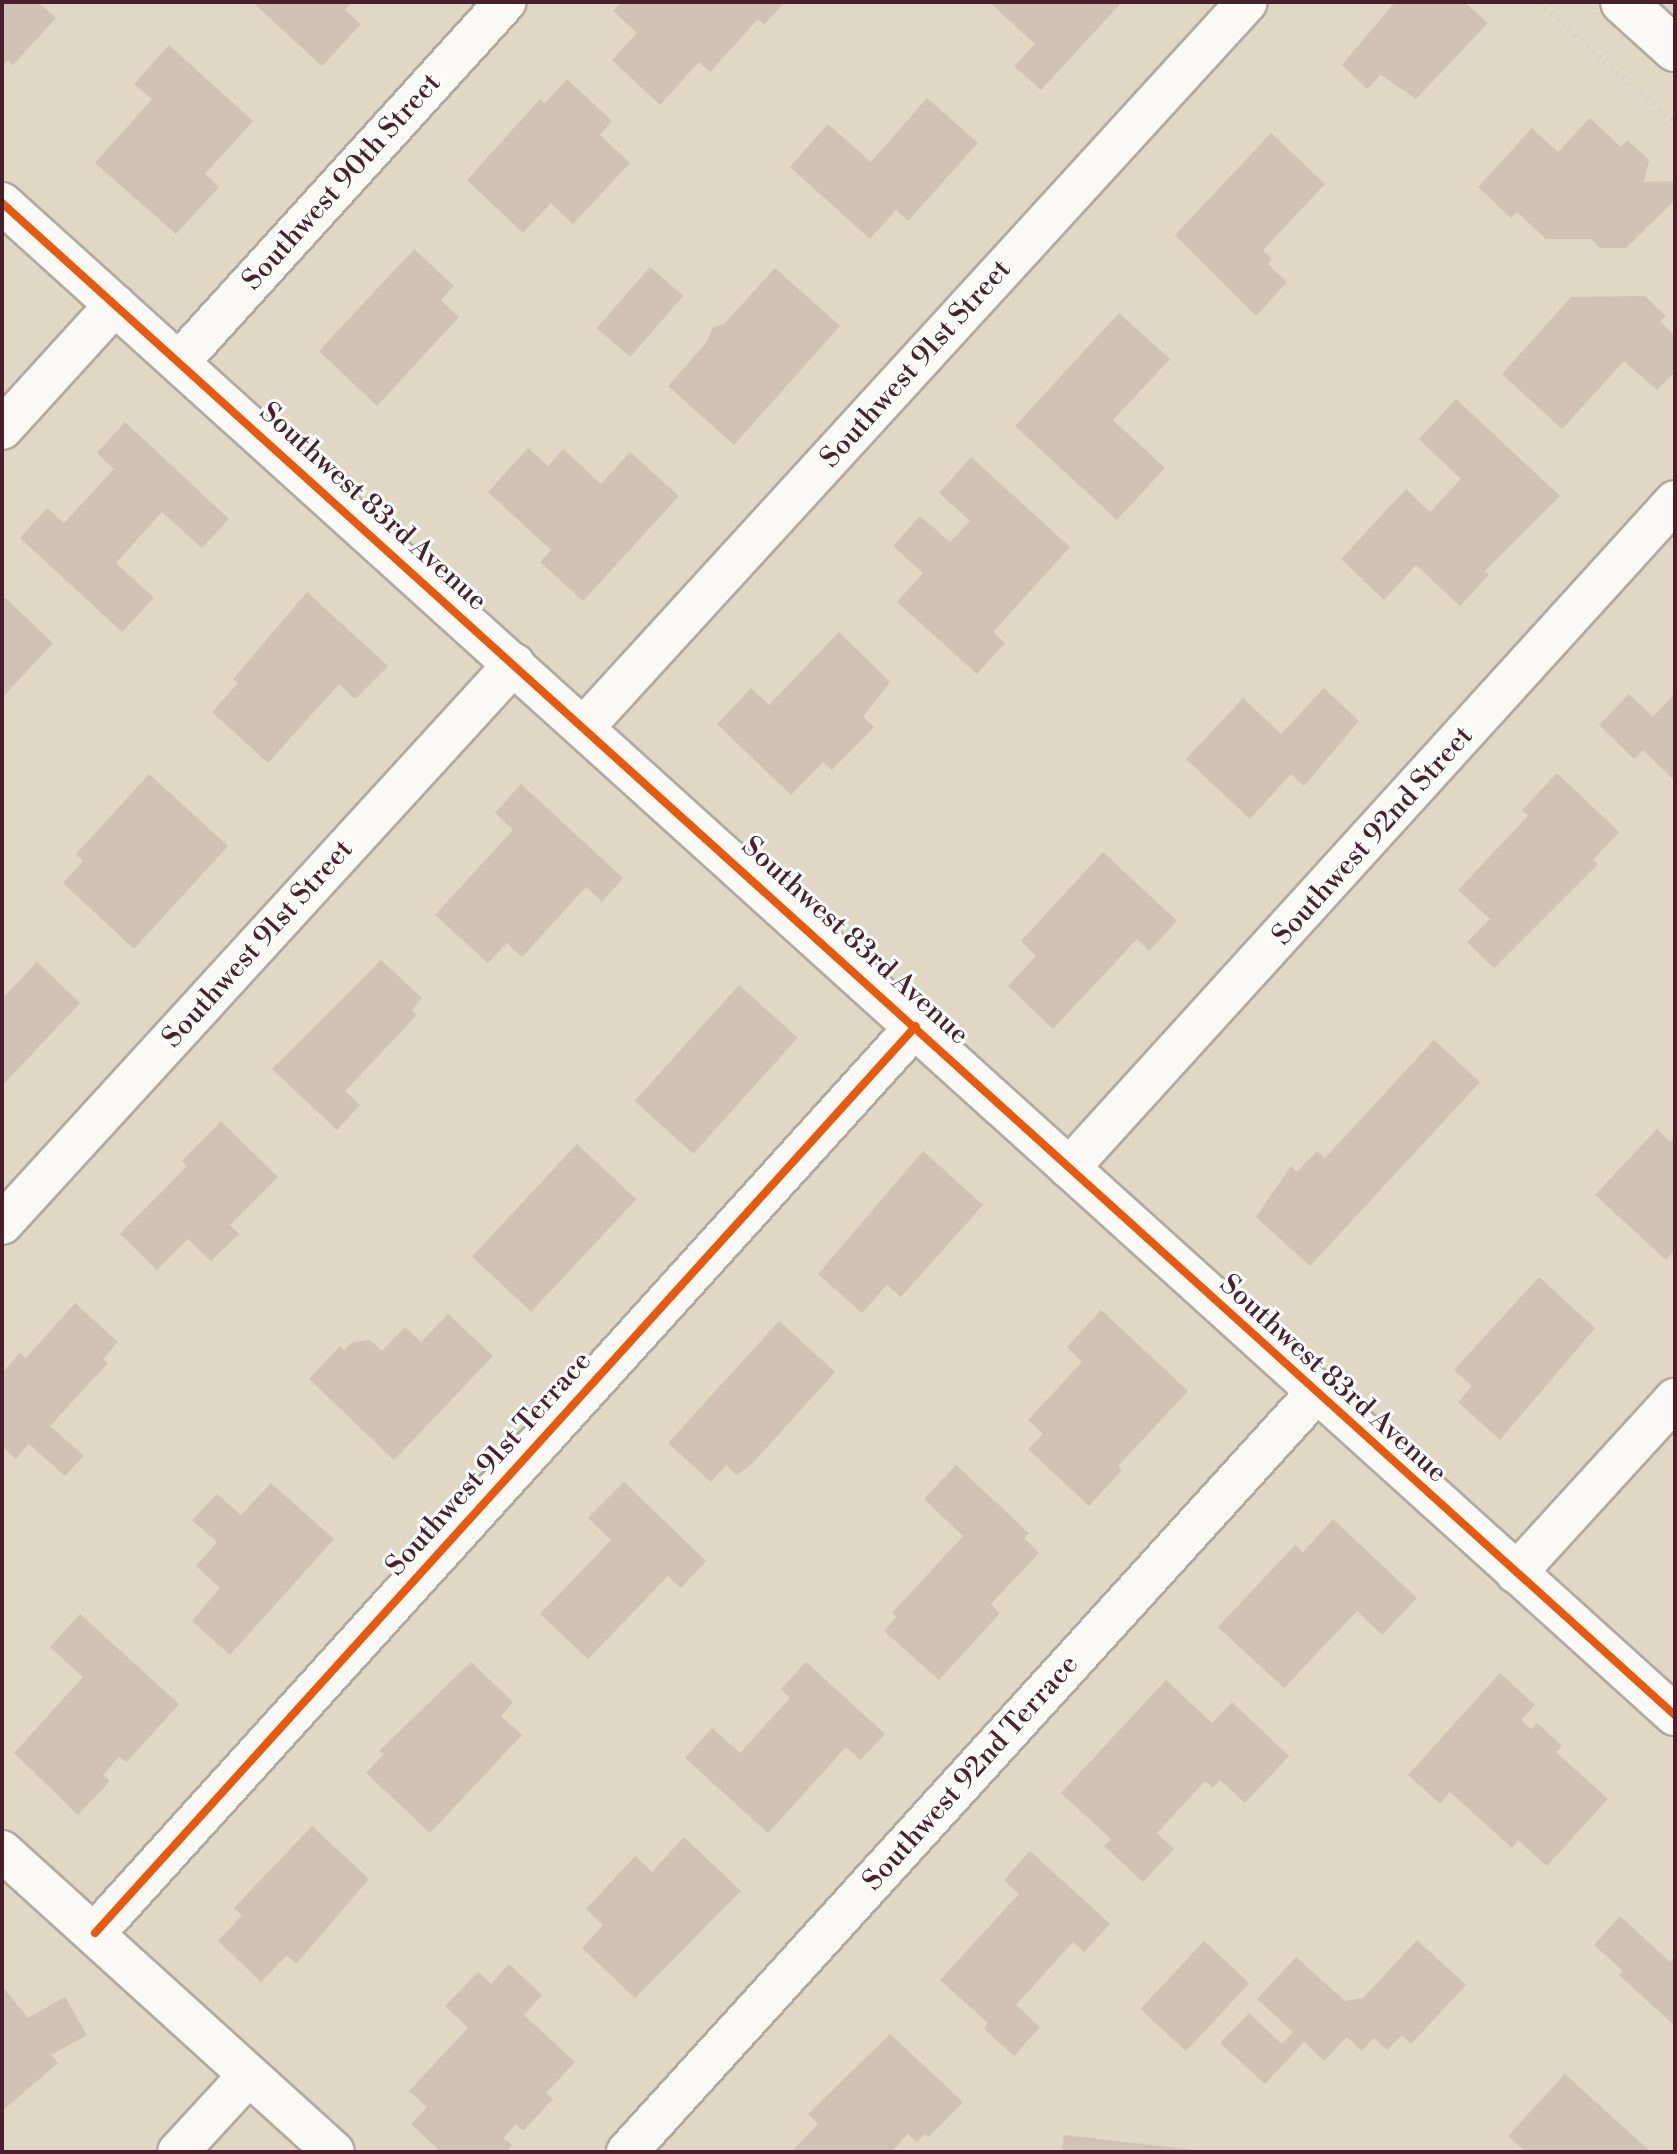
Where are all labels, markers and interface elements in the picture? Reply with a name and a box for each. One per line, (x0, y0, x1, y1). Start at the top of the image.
street label: Southwest 90th Street (236, 67, 448, 297)
street label: Southwest 91st Street (814, 253, 1018, 475)
street label: Southwest 83rd Avenue (252, 396, 494, 618)
street label: Southwest 92nd Street (1266, 719, 1480, 953)
street label: Southwest 83rd Avenue (734, 830, 976, 1052)
street label: Southwest 91st Street (156, 833, 360, 1055)
street label: Southwest 83rd Avenue (1212, 1268, 1454, 1490)
street label: Southwest 91st Terrace (379, 1345, 599, 1583)
street label: Southwest 92nd Terrace (856, 1648, 1086, 1898)

